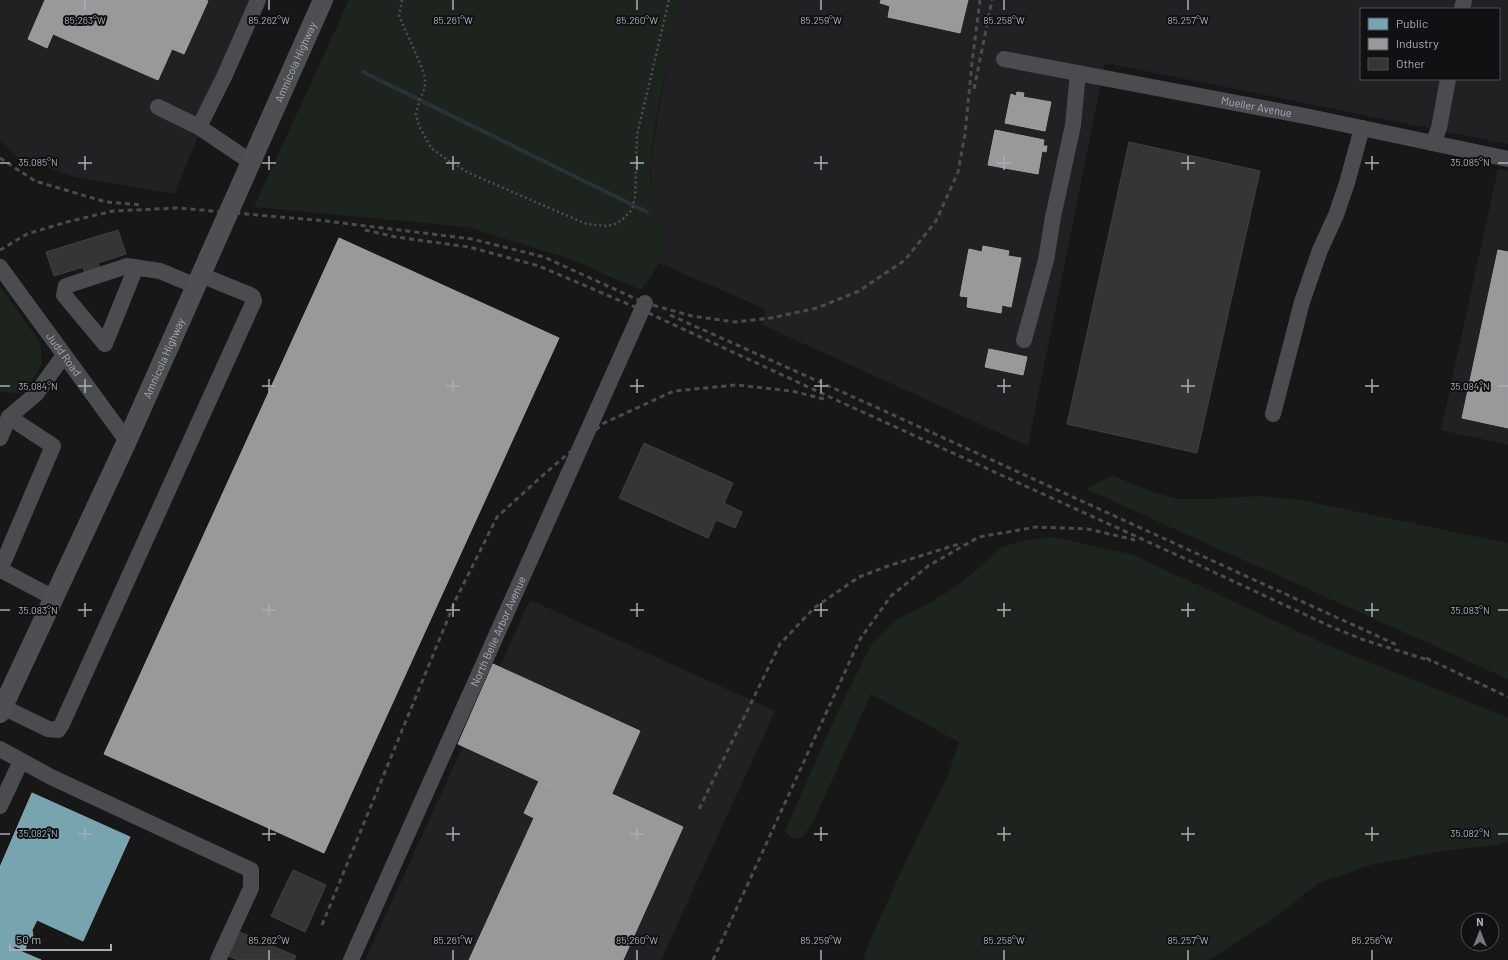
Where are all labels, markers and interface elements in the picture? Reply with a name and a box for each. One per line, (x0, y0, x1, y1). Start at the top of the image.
legend (1360, 8, 1500, 80)
text: 85.263°W (64, 14, 106, 26)
text: 85.262°W (248, 14, 290, 26)
text: 85.261°W (433, 14, 473, 26)
text: 85.260°W (616, 14, 658, 26)
text: 85.259°W (800, 14, 842, 26)
text: 85.258°W (983, 14, 1025, 26)
text: 85.257°W (1168, 14, 1209, 26)
text: Public (1396, 16, 1428, 30)
street label: Amnicola Highway (271, 19, 319, 104)
text: Industry (1396, 36, 1439, 50)
text: Other (1396, 56, 1426, 70)
street label: Mueller Avenue (1220, 93, 1293, 119)
text: 35.085°N (18, 156, 58, 168)
text: 35.085°N (1450, 156, 1490, 168)
street label: Amnicola Highway (140, 316, 187, 400)
street label: Judd Road (44, 330, 84, 378)
text: 35.084°N (18, 380, 58, 392)
text: 35.084°N (1450, 380, 1490, 392)
street label: North Belle Arbor Avenue (467, 574, 528, 688)
text: 35.083°N (18, 604, 58, 616)
text: 35.083°N (1450, 604, 1490, 616)
text: 35.082°N (18, 827, 58, 839)
text: 35.082°N (1450, 827, 1490, 839)
north arrow (1460, 912, 1500, 952)
text: N (1476, 915, 1484, 928)
scale bar (10, 926, 111, 952)
text: 50 m (16, 932, 41, 946)
text: 85.262°W (248, 934, 290, 946)
text: 85.261°W (433, 934, 473, 946)
text: 85.260°W (616, 934, 658, 946)
text: 85.259°W (800, 934, 842, 946)
text: 85.258°W (983, 934, 1025, 946)
text: 85.257°W (1168, 934, 1209, 946)
text: 85.256°W (1351, 934, 1393, 946)

